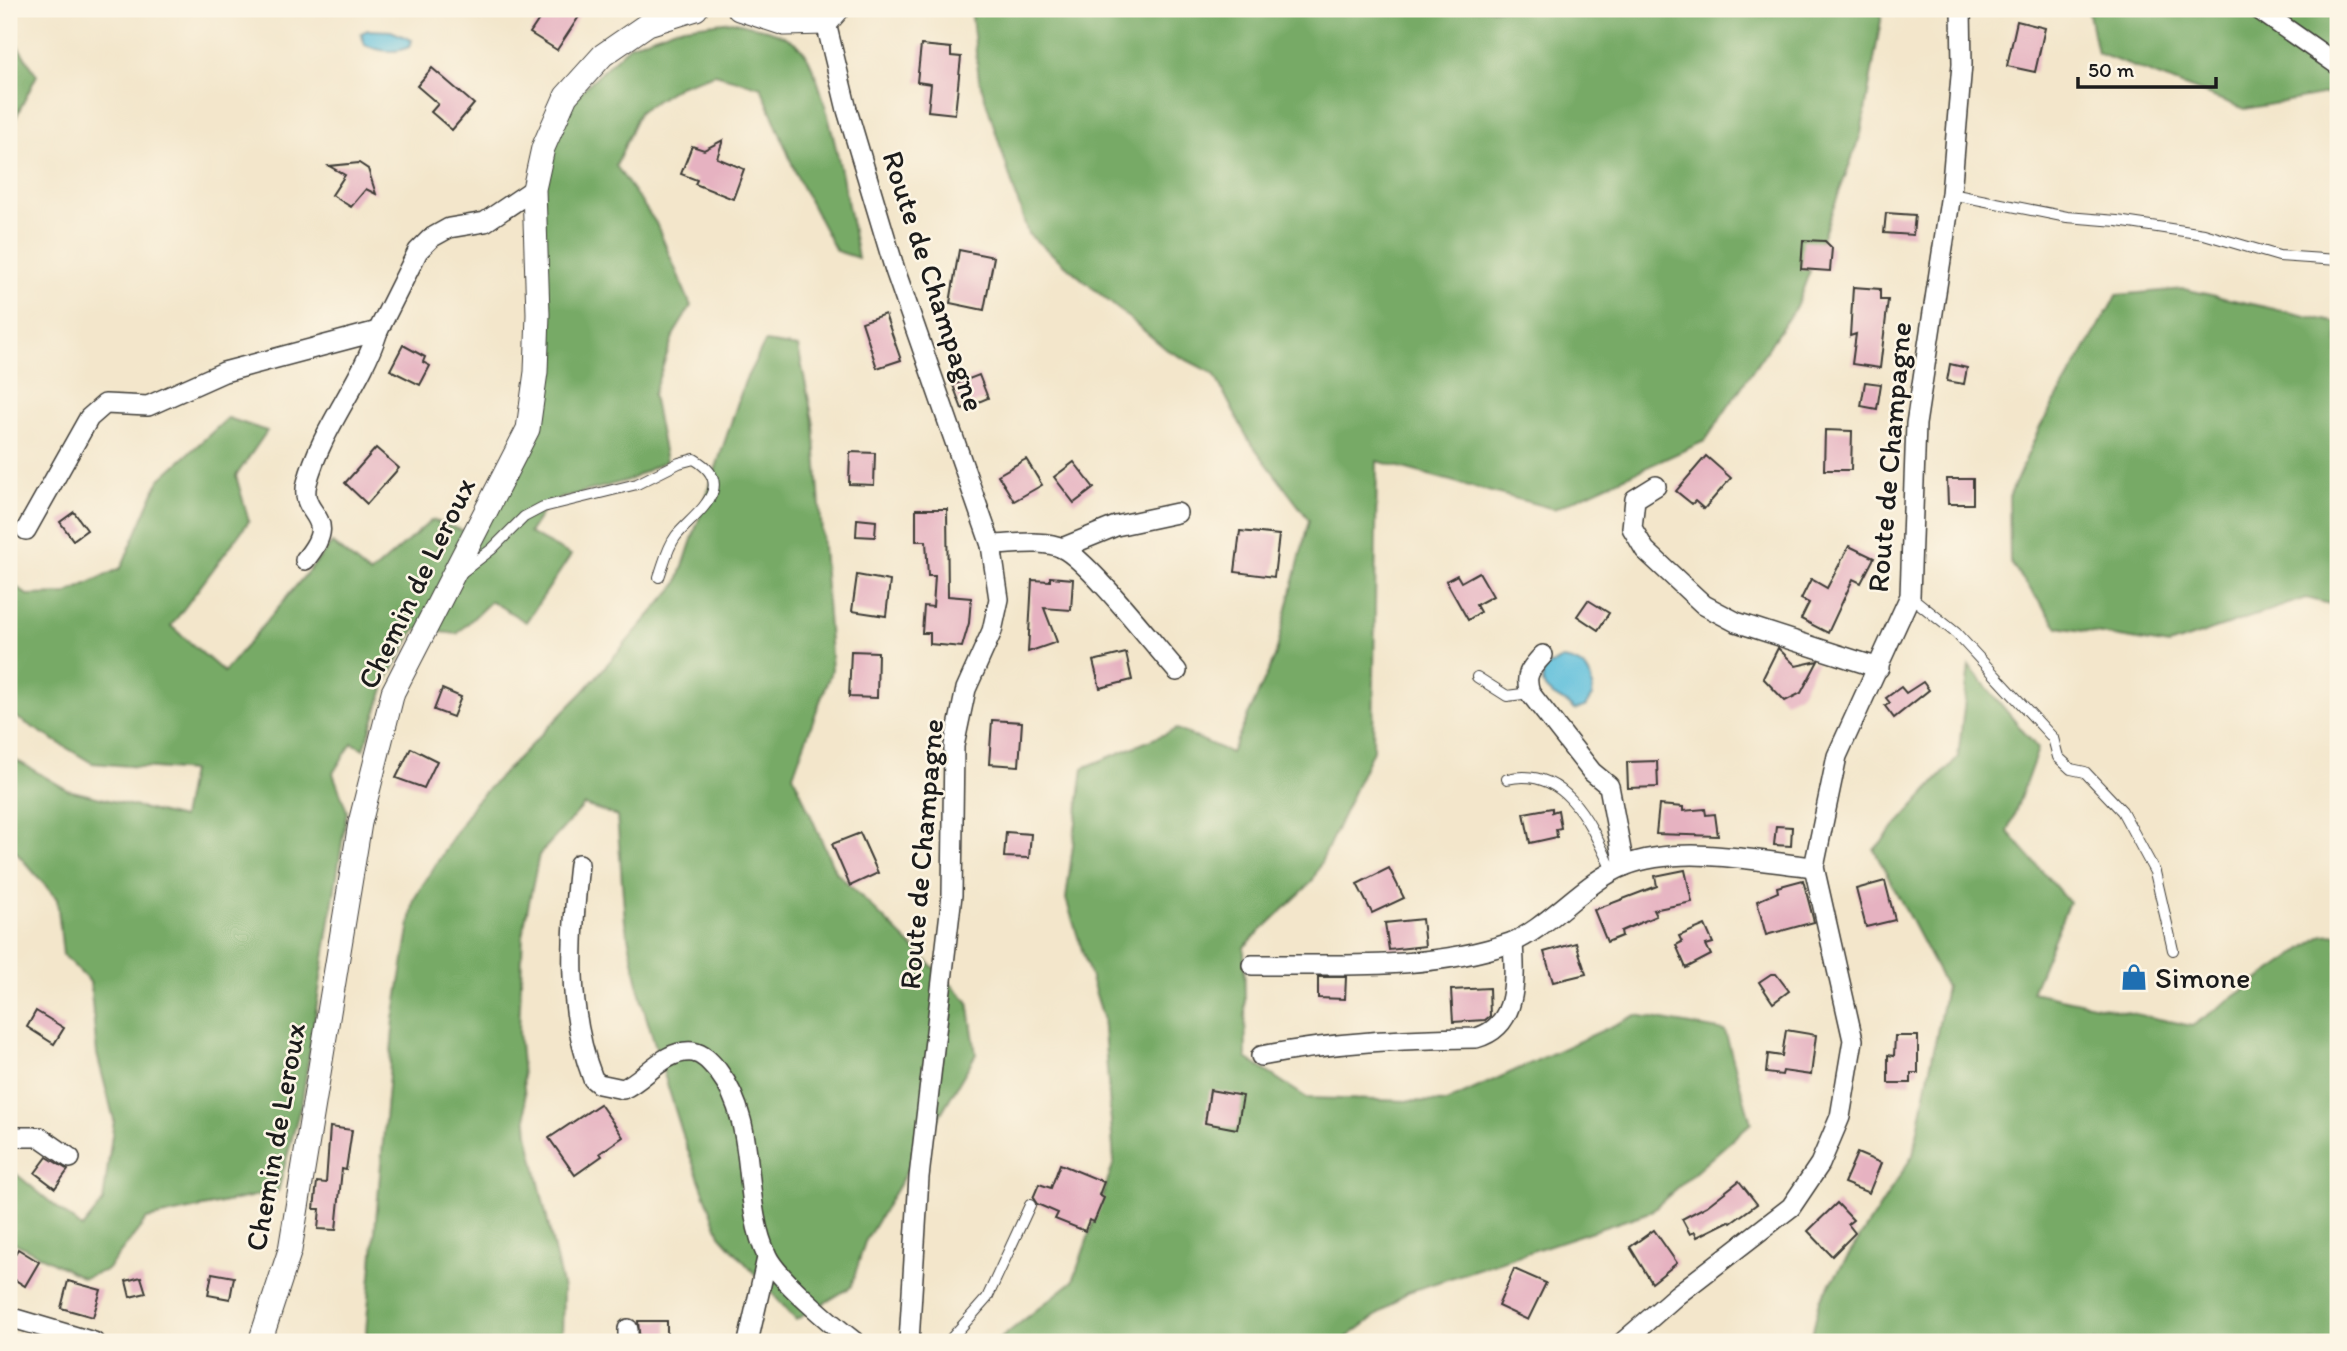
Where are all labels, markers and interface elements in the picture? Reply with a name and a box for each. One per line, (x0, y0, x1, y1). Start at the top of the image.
scale bar (2078, 46, 2216, 90)
text: 50 m (2088, 57, 2135, 82)
street label: Route de Champagne (874, 146, 994, 416)
street label: Route de Champagne (1859, 320, 1919, 594)
street label: Chemin de Leroux (349, 471, 483, 695)
street label: Route de Champagne (891, 717, 951, 991)
place label: Simone (2155, 959, 2250, 996)
shop icon: Simone (2119, 962, 2149, 992)
street label: Chemin de Leroux (237, 1020, 313, 1254)

